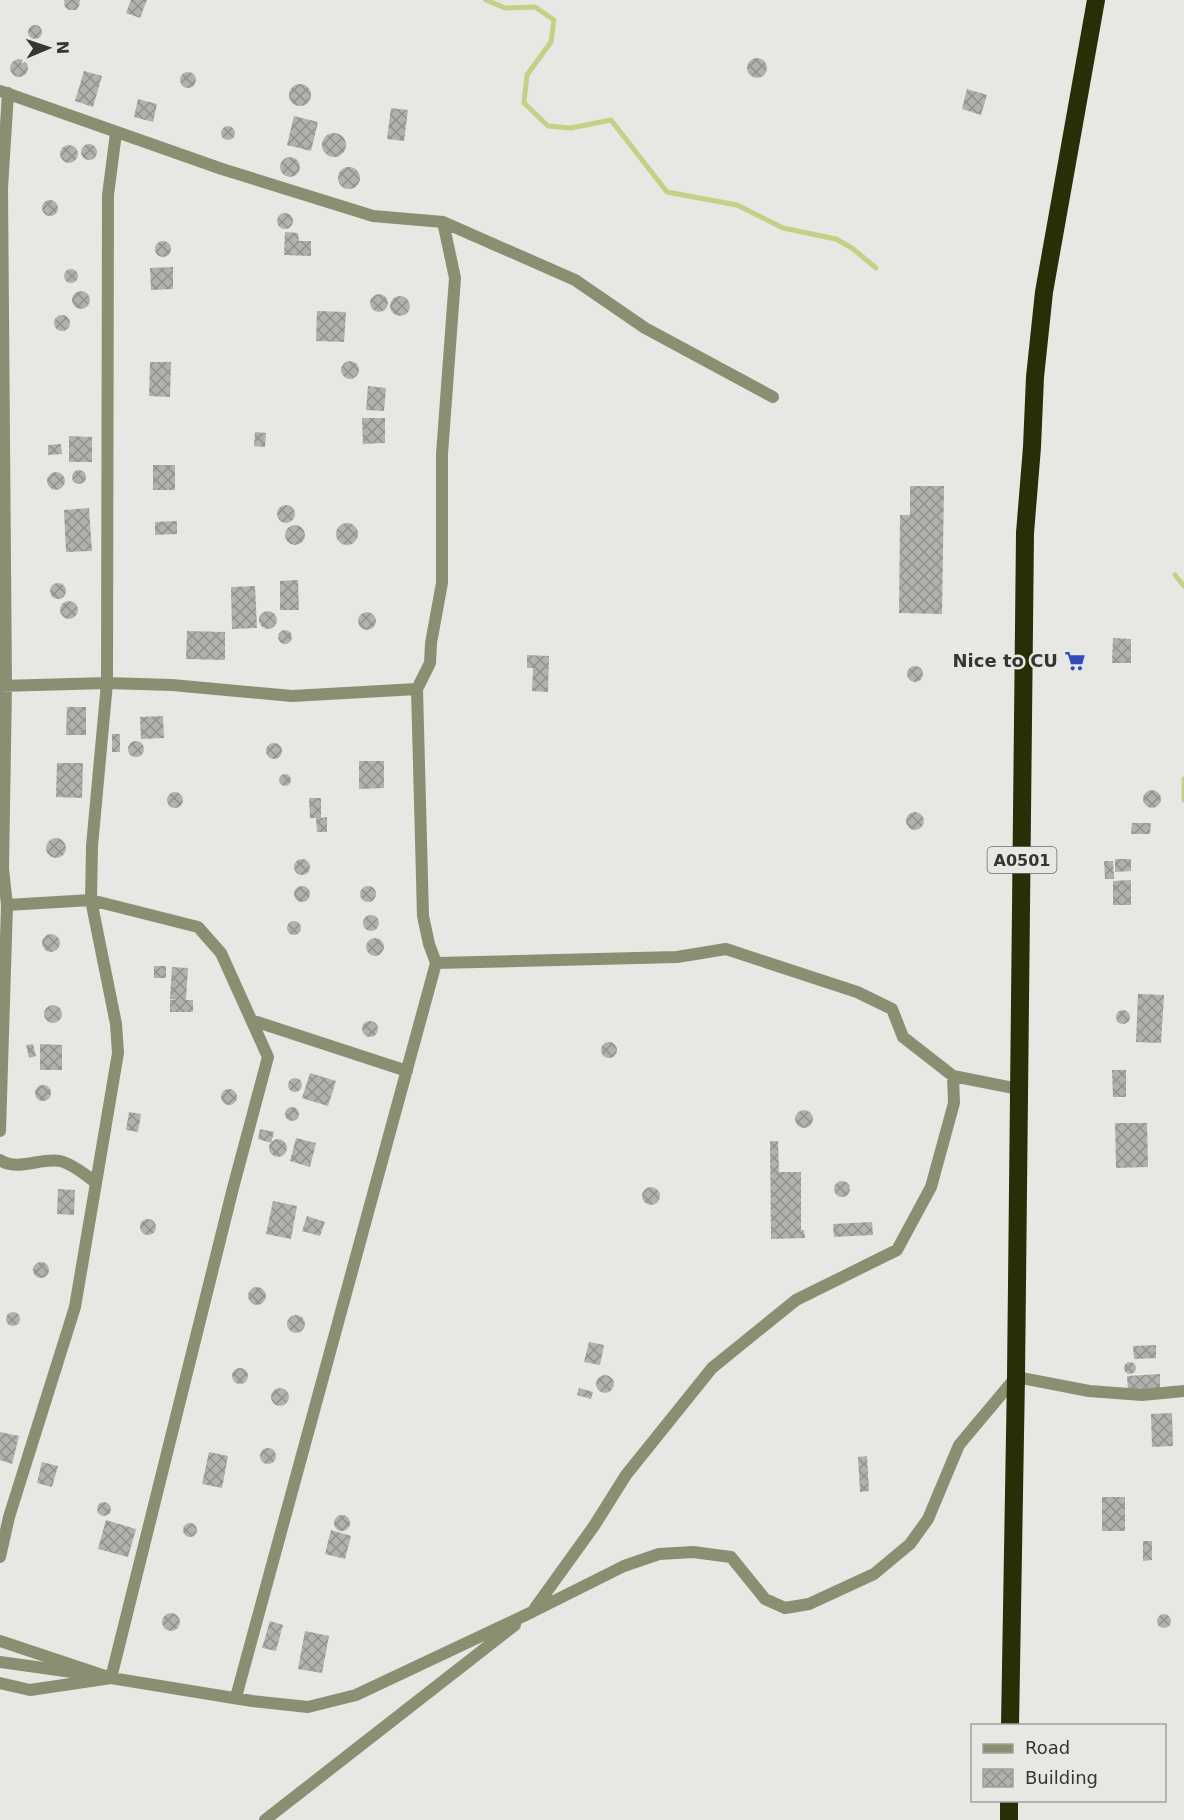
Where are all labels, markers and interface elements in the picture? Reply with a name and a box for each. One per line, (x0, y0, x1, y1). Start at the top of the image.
north arrow (18, 18, 78, 78)
text: N (53, 40, 72, 55)
supermarket icon: Nice to CU (1063, 649, 1087, 673)
place label: Nice to CU (953, 650, 1058, 671)
road number: A0501 (988, 847, 1056, 873)
legend (971, 1724, 1166, 1802)
text: Road (1025, 1737, 1070, 1758)
text: Building (1025, 1767, 1098, 1788)

